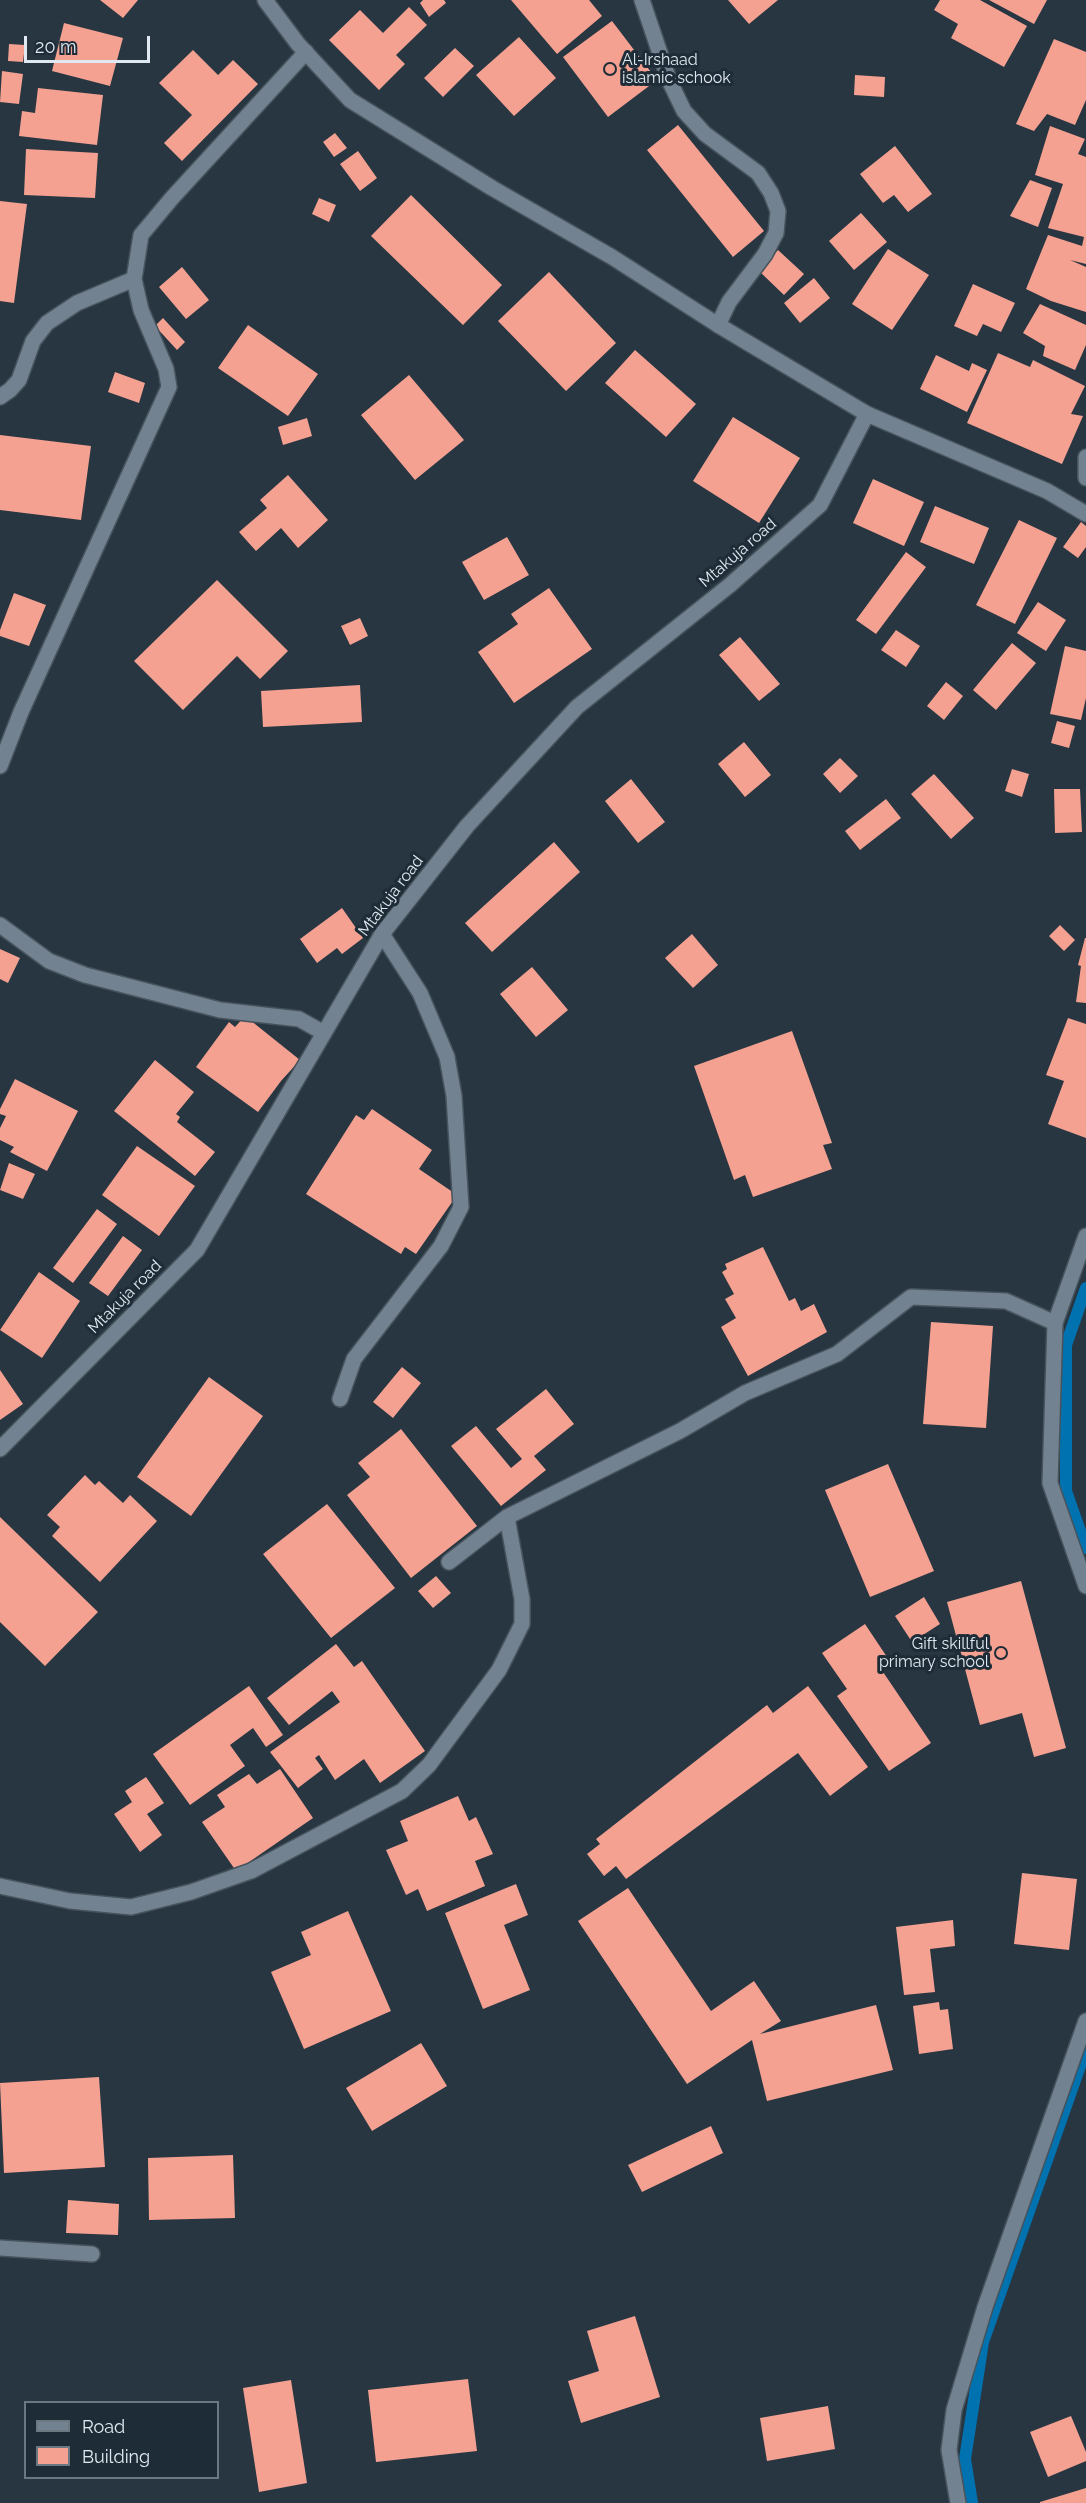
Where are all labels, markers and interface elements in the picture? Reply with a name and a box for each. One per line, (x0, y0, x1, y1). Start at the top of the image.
scale bar (27, 24, 153, 62)
text: 20 m (35, 36, 77, 57)
place label: Al-Irshaad islamic schook (622, 50, 731, 88)
marker: Al-Irshaad islamic schook (603, 62, 617, 76)
street label: Mtakuja road (695, 514, 781, 592)
street label: Mtakuja road (354, 852, 428, 940)
street label: Mtakuja road (84, 1256, 166, 1338)
place label: Gift skillful primary school (879, 1634, 989, 1672)
marker: Gift skillful primary school (994, 1646, 1008, 1660)
legend (24, 2401, 219, 2479)
text: Road (82, 2416, 125, 2437)
text: Building (82, 2446, 150, 2467)

